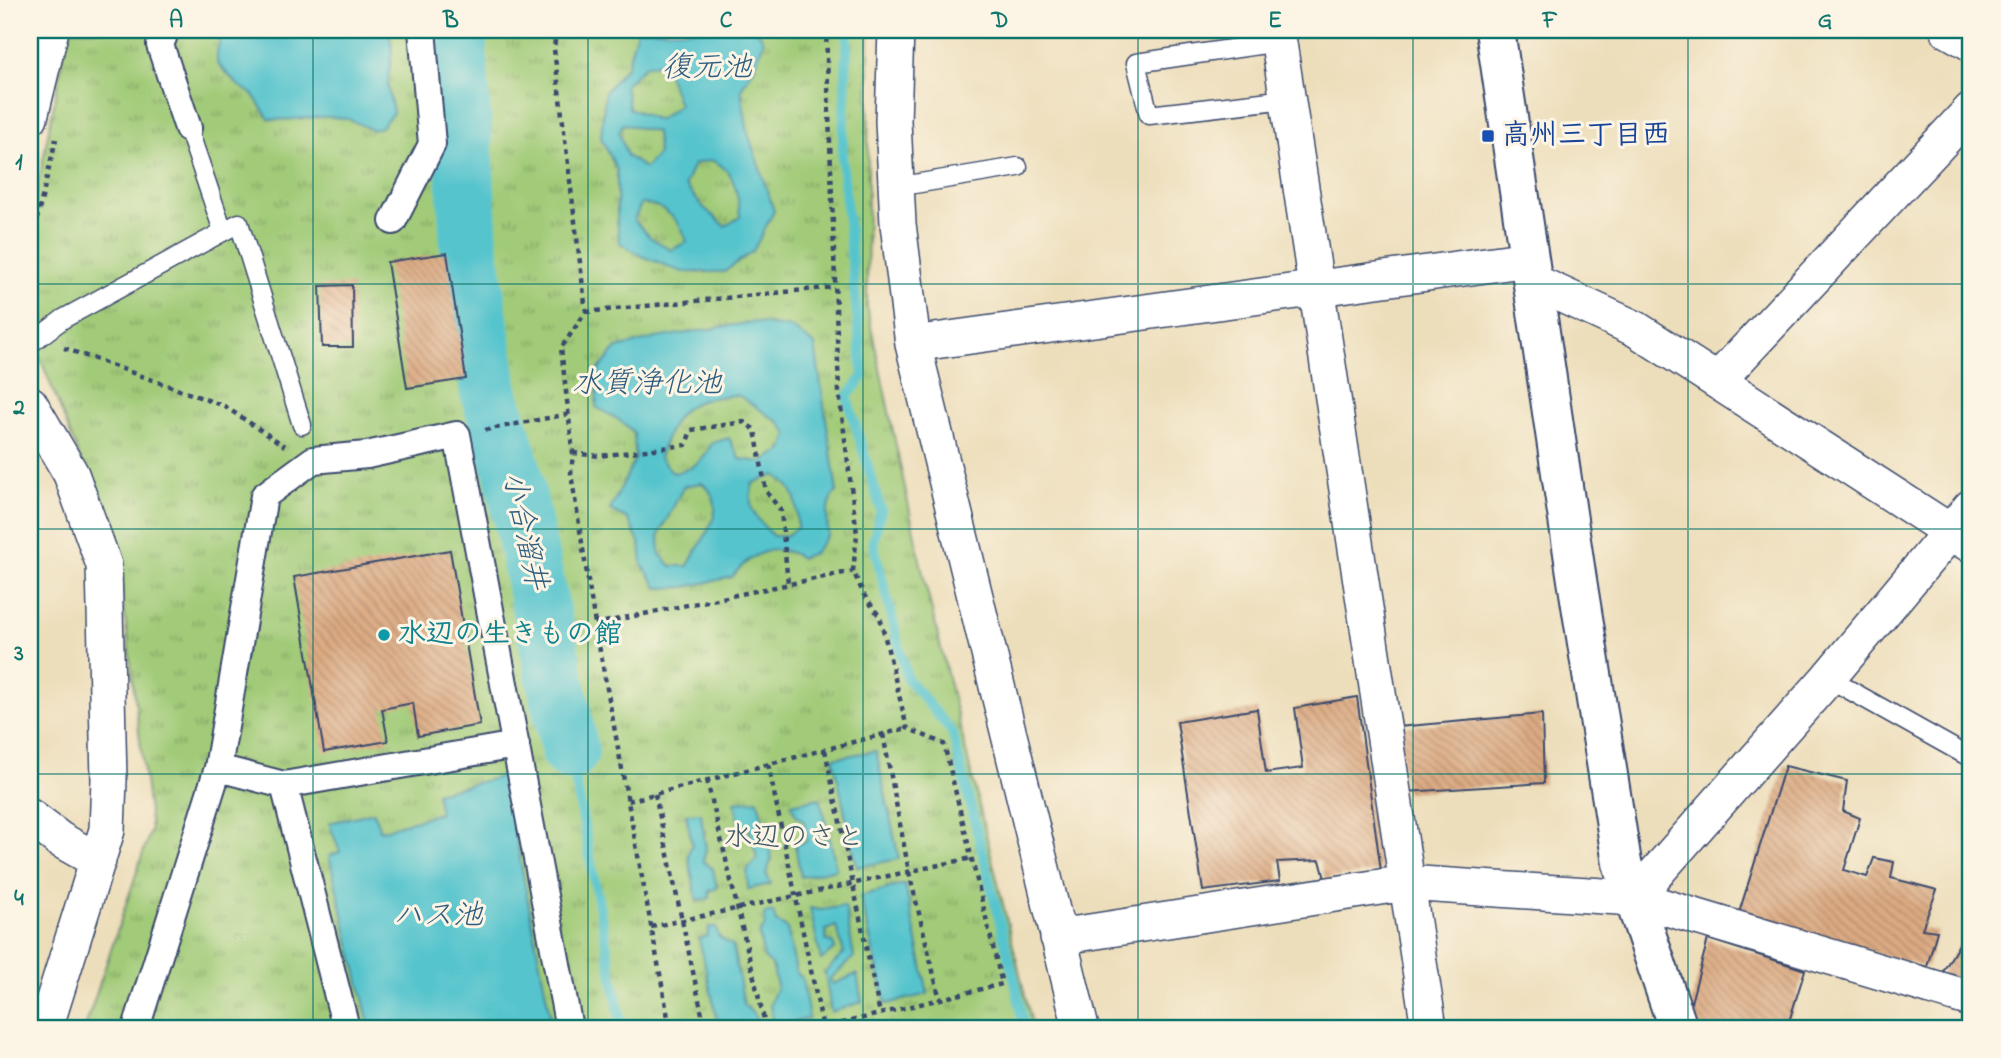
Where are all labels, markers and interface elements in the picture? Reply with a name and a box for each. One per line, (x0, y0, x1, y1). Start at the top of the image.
text: A (169, 5, 183, 38)
text: B (442, 5, 459, 38)
text: C (720, 5, 733, 38)
text: D (991, 5, 1008, 38)
text: E (1268, 5, 1282, 38)
text: F (1542, 5, 1558, 38)
text: G (1818, 5, 1832, 38)
water label: 復元池 (662, 47, 753, 91)
place label: 高州三丁目西 (1502, 116, 1670, 157)
marker: 高州三丁目西 (1480, 128, 1496, 144)
text: 1 (15, 147, 23, 180)
water label: 水質浄化池 (572, 363, 723, 407)
text: 2 (12, 392, 25, 425)
water label: 小合溜井 (489, 468, 557, 596)
place label: 水辺の生きもの館 (398, 615, 622, 656)
marker: 水辺の生きもの館 (376, 627, 392, 643)
text: 3 (13, 638, 24, 671)
park label: 水辺のさと (724, 818, 864, 859)
text: 4 (14, 883, 24, 916)
water label: ハス池 (393, 895, 484, 939)

